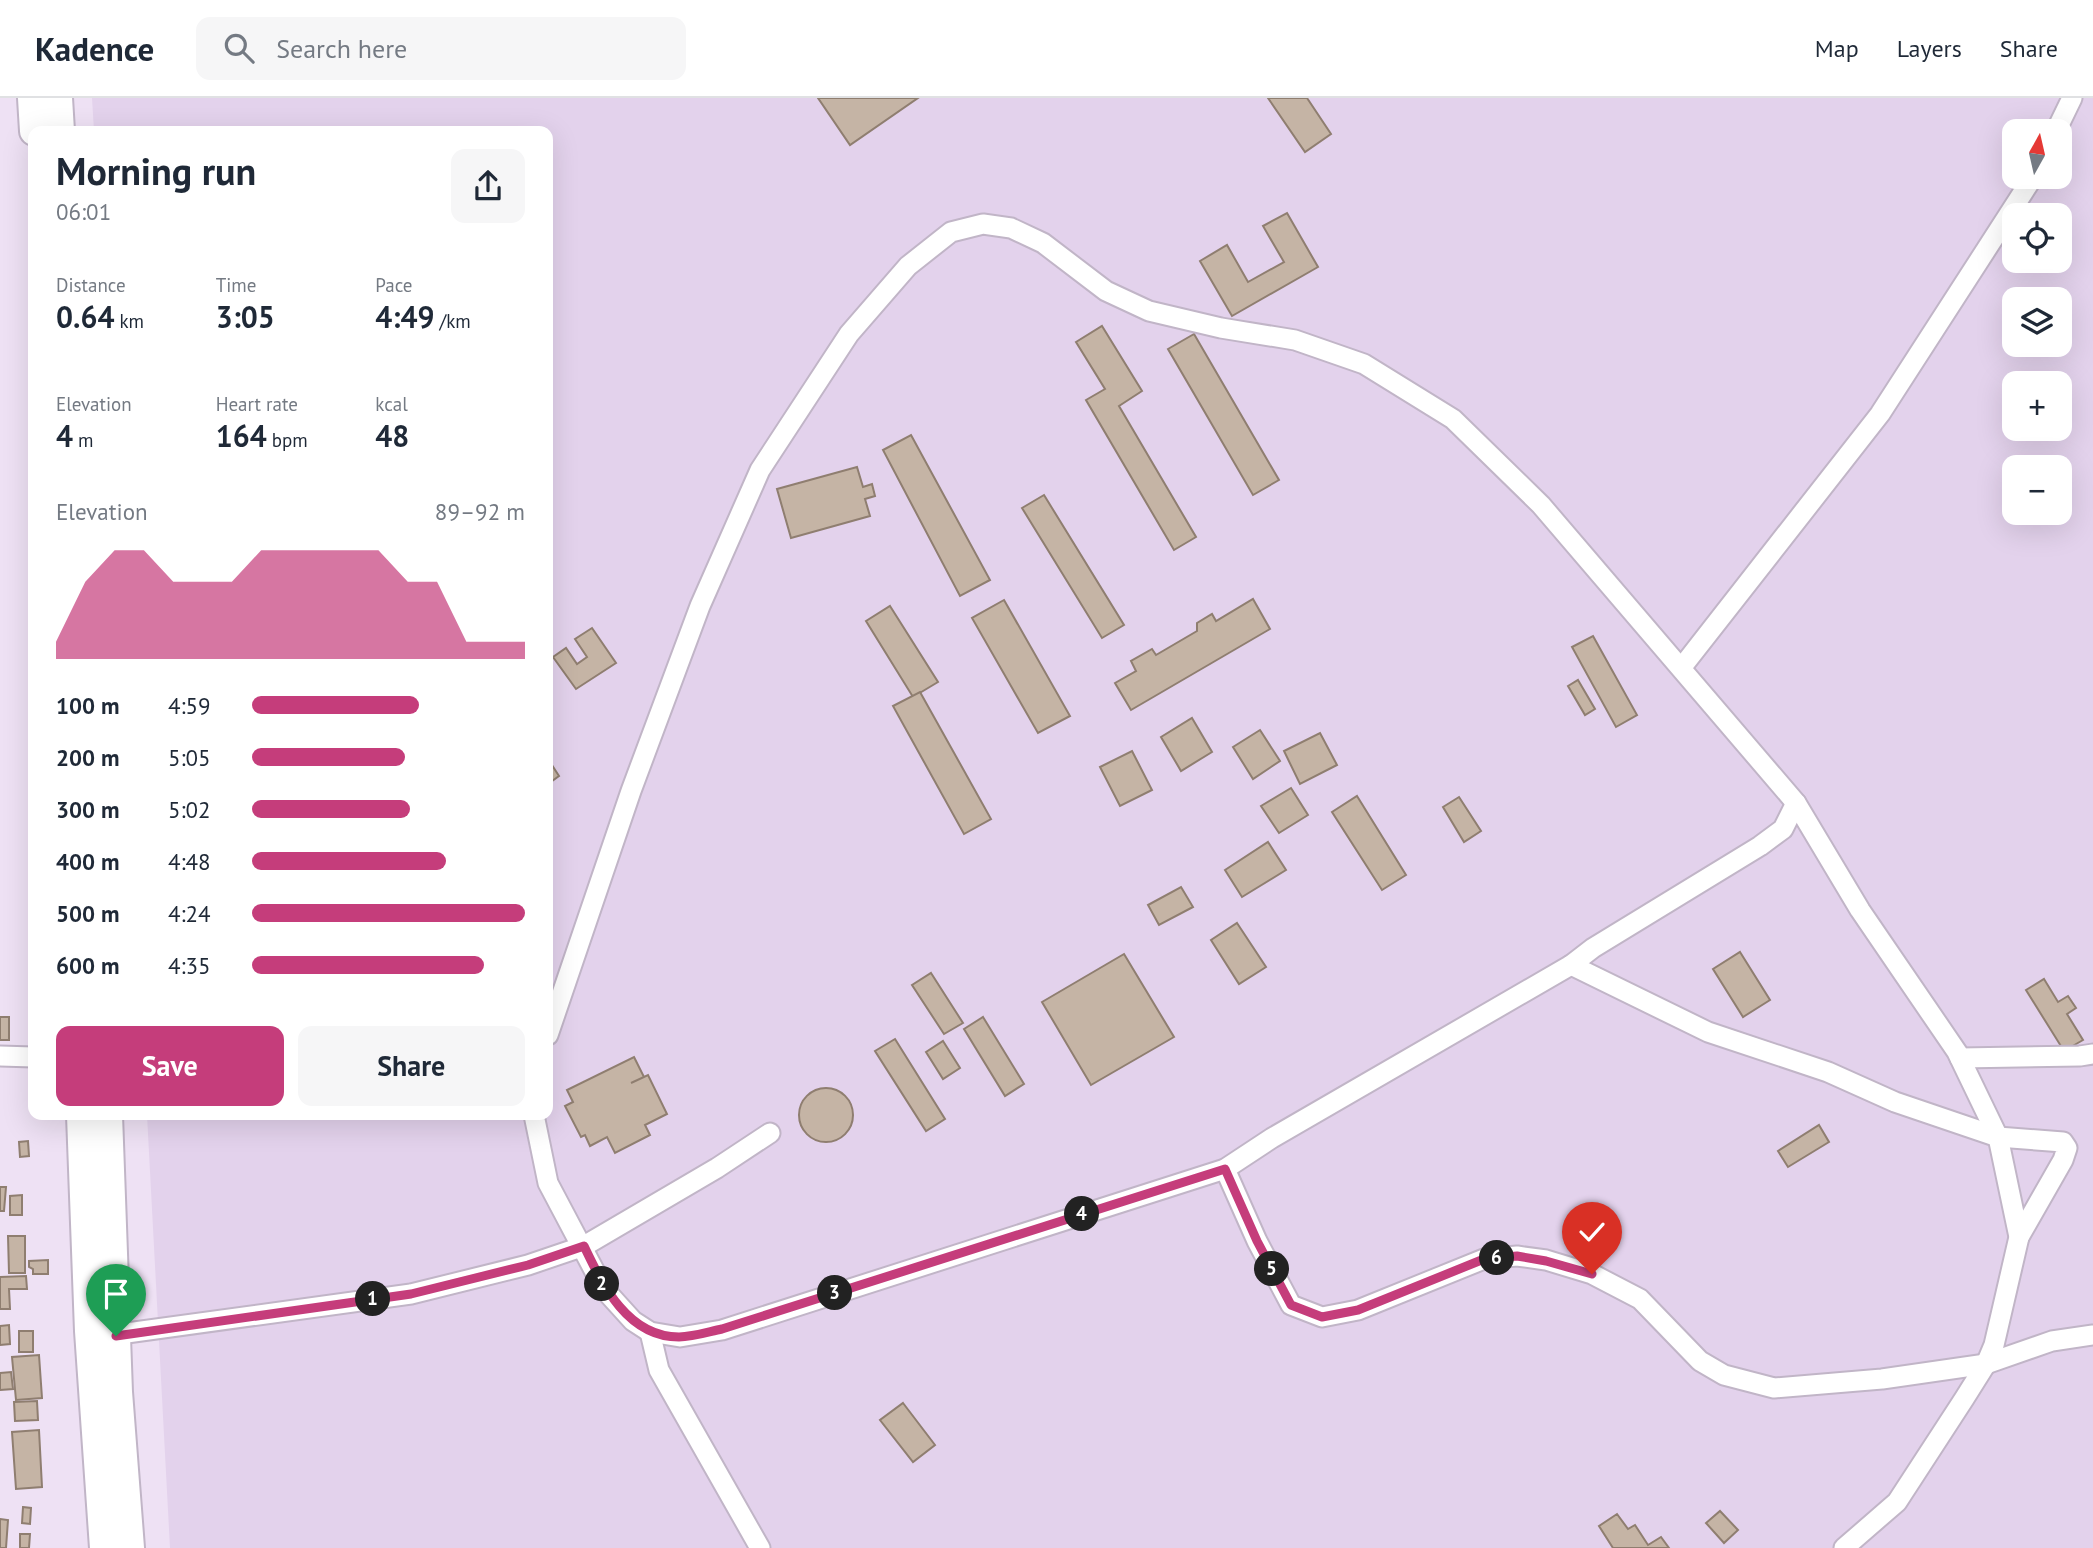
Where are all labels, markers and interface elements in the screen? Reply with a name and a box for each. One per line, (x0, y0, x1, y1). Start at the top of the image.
search box (196, 17, 686, 80)
text: Kadence (35, 27, 154, 70)
icon: search (220, 29, 258, 67)
text: Search here (276, 32, 407, 65)
text: Map (1815, 33, 1859, 64)
text: Layers (1897, 33, 1962, 64)
text: Share (2000, 33, 2058, 64)
north arrow (2002, 119, 2072, 189)
map controls (2002, 119, 2072, 525)
text: Morning run (56, 146, 256, 195)
button: share (451, 149, 525, 223)
text: 06:01 (56, 197, 111, 226)
button: locate (2002, 203, 2072, 273)
text: Distance (56, 273, 126, 297)
text: Time (216, 273, 256, 297)
text: Pace (375, 273, 413, 297)
button: layers (2002, 287, 2072, 357)
text: 0.64 (56, 297, 114, 336)
text: 3:05 (216, 297, 275, 336)
text: 4:49 (375, 297, 434, 336)
text: km (114, 309, 144, 333)
text: /km (434, 309, 471, 333)
button: + (2002, 371, 2072, 441)
text: Elevation (56, 392, 132, 416)
text: Heart rate (216, 392, 298, 416)
text: kcal (375, 392, 408, 416)
text: 4 (56, 416, 73, 455)
text: 164 (216, 416, 267, 455)
text: 48 (375, 416, 409, 455)
text: m (73, 428, 94, 452)
text: bpm (267, 428, 308, 452)
button: − (2002, 455, 2072, 525)
text: Elevation (56, 497, 148, 526)
text: 89–92 m (435, 497, 525, 526)
text: 100 m (56, 691, 119, 720)
text: 4:59 (168, 691, 211, 720)
text: 200 m (56, 743, 119, 772)
text: 5:05 (168, 743, 211, 772)
text: 300 m (56, 795, 119, 824)
text: 5:02 (168, 795, 211, 824)
text: 400 m (56, 847, 119, 876)
text: 4:48 (168, 847, 211, 876)
text: 500 m (56, 899, 119, 928)
text: 4:24 (168, 899, 211, 928)
text: 600 m (56, 951, 119, 980)
text: 4:35 (168, 951, 211, 980)
button: Save (56, 1026, 284, 1106)
button: Share (298, 1026, 525, 1106)
pin: 4 (1064, 1196, 1100, 1232)
text: 4 (1076, 1201, 1087, 1225)
pin (1562, 1202, 1622, 1274)
icon: check (1573, 1213, 1611, 1251)
pin: 6 (1480, 1240, 1514, 1276)
text: 6 (1491, 1245, 1502, 1269)
pin: 5 (1254, 1252, 1290, 1286)
text: 5 (1266, 1256, 1277, 1280)
pin (86, 1264, 146, 1336)
pin: 2 (584, 1266, 620, 1302)
text: 2 (596, 1271, 607, 1295)
icon: arrive (97, 1275, 135, 1313)
pin: 3 (818, 1276, 852, 1310)
text: 3 (829, 1280, 840, 1304)
pin: 1 (356, 1282, 390, 1316)
text: 1 (367, 1286, 378, 1310)

